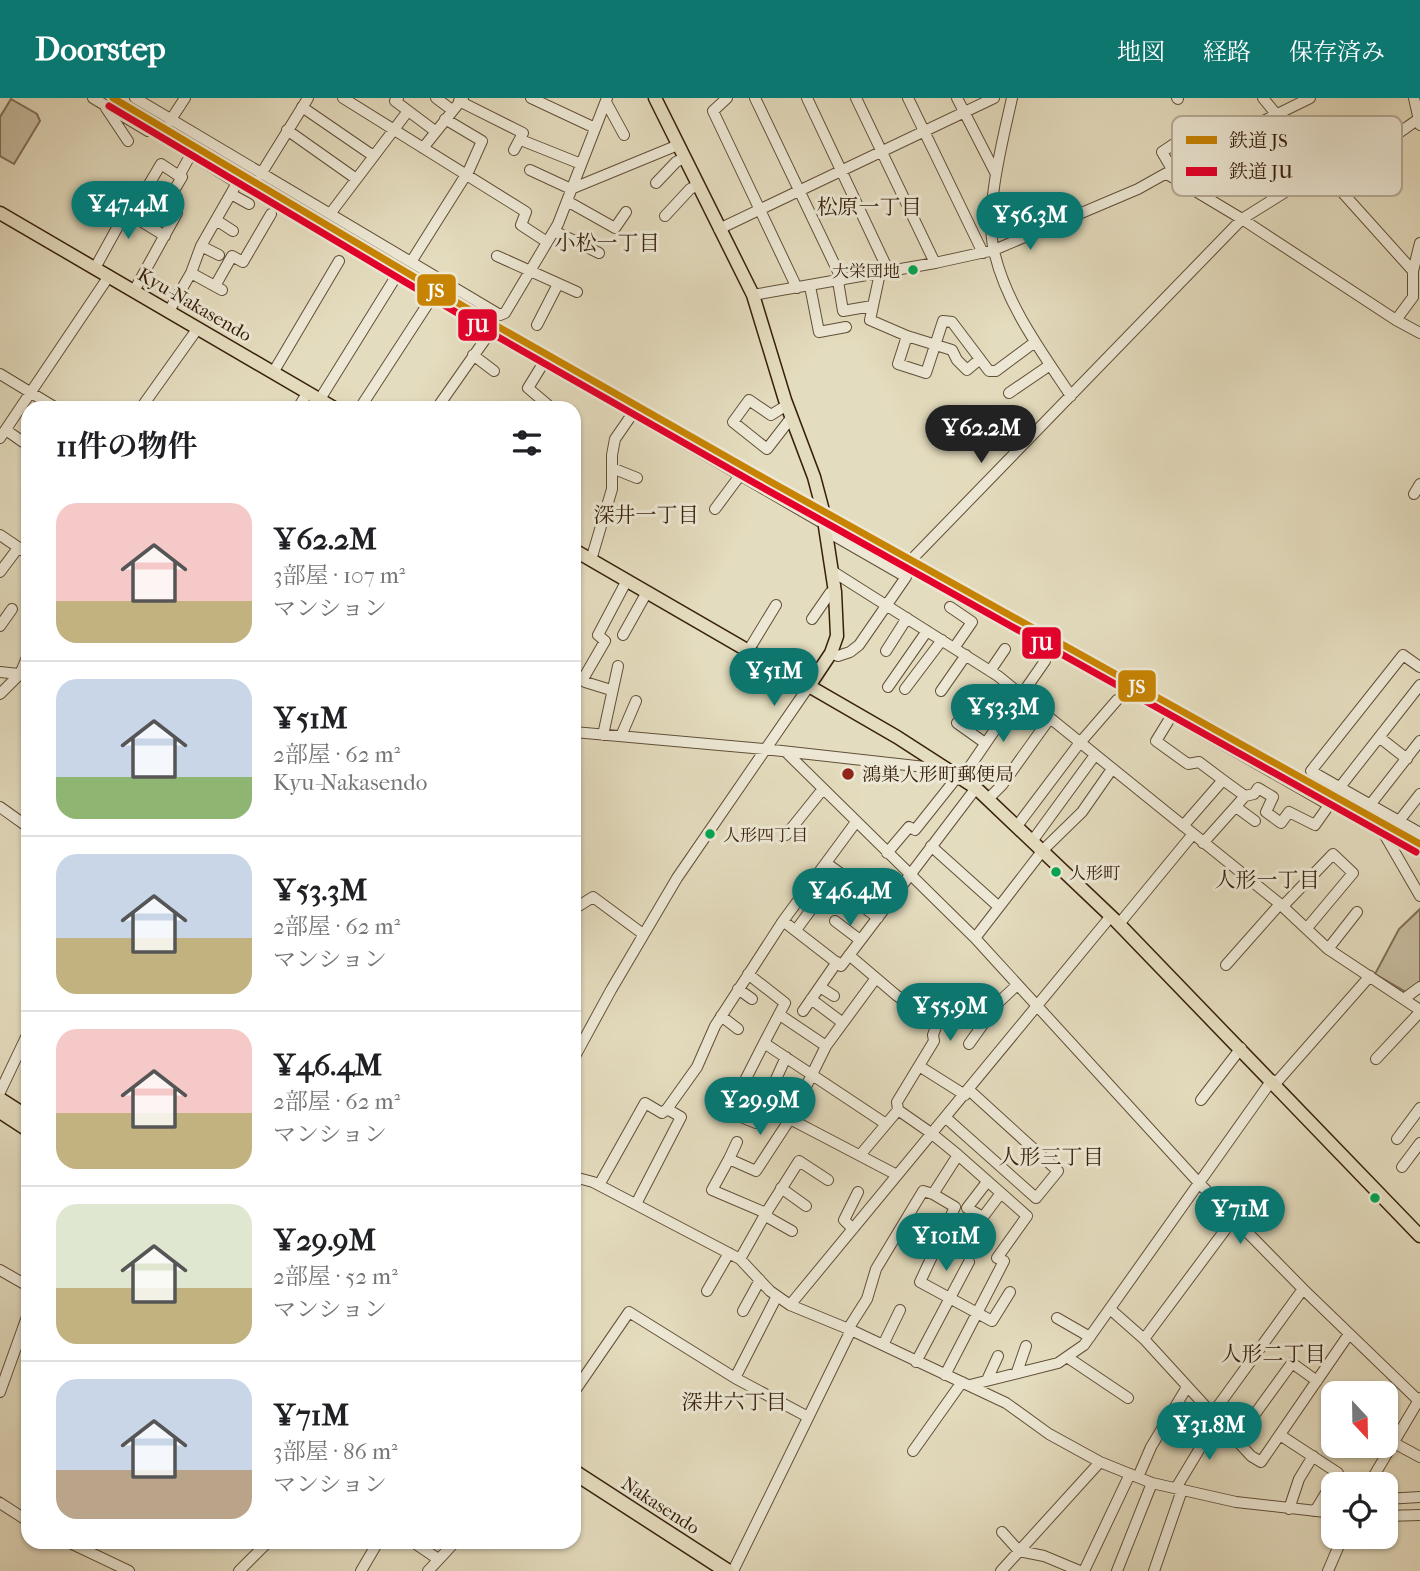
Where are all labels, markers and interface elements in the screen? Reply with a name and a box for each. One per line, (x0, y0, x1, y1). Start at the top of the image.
text: Doorstep (35, 30, 166, 69)
text: 地図 (1117, 38, 1165, 66)
text: 経路 (1203, 38, 1251, 66)
text: 保存済み (1289, 38, 1385, 66)
legend (1172, 116, 1402, 196)
text: 鉄道 JS (1229, 130, 1288, 152)
text: 鉄道 JU (1229, 161, 1293, 183)
pin: ¥47.4M (71, 181, 185, 241)
text: ¥47.4M (87, 190, 169, 217)
pin: ¥56.3M (973, 192, 1087, 252)
district label: 松原一丁目 (817, 195, 922, 219)
text: ¥56.3M (992, 201, 1068, 228)
district label: 小松一丁目 (555, 231, 660, 255)
place label: 大栄団地 (832, 261, 900, 281)
street label: Kyu-Nakasendo (134, 263, 256, 346)
marker: 大栄団地 (906, 263, 920, 277)
line badge: JS (416, 273, 457, 307)
text: JS (426, 280, 445, 302)
line badge: JU (457, 308, 498, 342)
text: JU (465, 315, 489, 337)
pin: ¥62.2M (924, 406, 1038, 465)
text: ¥62.2M (941, 414, 1021, 441)
icon: filters (508, 424, 546, 462)
text: 11件の物件 (56, 429, 197, 464)
district label: 深井一丁目 (594, 503, 699, 527)
text: ¥62.2M (273, 522, 377, 557)
icon: home (112, 531, 196, 615)
text: 3部屋 · 107 m² (273, 562, 405, 589)
text: マンション (273, 595, 387, 622)
line badge: JU (1021, 626, 1062, 660)
text: JU (1029, 633, 1053, 655)
pin: ¥51M (733, 648, 815, 708)
text: ¥51M (745, 657, 803, 684)
line badge: JS (1117, 669, 1157, 703)
text: JS (1127, 676, 1146, 698)
pin: ¥53.3M (946, 684, 1060, 744)
text: ¥53.3M (967, 693, 1039, 720)
text: ¥51M (273, 701, 347, 736)
icon: home (112, 707, 196, 791)
text: 2部屋 · 62 m² (273, 741, 400, 768)
place label: 鴻巣人形町郵便局 (862, 764, 1014, 786)
marker: 鴻巣人形町郵便局 (840, 766, 856, 782)
text: Kyu-Nakasendo (273, 769, 428, 796)
place label: 人形四丁目 (723, 825, 808, 845)
marker: 人形四丁目 (703, 827, 717, 841)
place label: 人形町 (1069, 863, 1120, 883)
marker: 人形町 (1049, 865, 1063, 879)
pin: ¥46.4M (793, 868, 907, 928)
district label: 人形一丁目 (1215, 868, 1320, 892)
text: ¥53.3M (273, 873, 367, 908)
text: ¥46.4M (808, 877, 892, 904)
icon: home (112, 882, 196, 966)
text: 2部屋 · 62 m² (273, 913, 400, 940)
text: マンション (273, 946, 387, 973)
pin: ¥55.9M (893, 984, 1007, 1043)
text: ¥55.9M (913, 992, 987, 1019)
text: ¥46.4M (273, 1048, 382, 1083)
icon: home (112, 1057, 196, 1141)
pin: ¥29.9M (703, 1077, 817, 1137)
text: ¥29.9M (721, 1086, 799, 1113)
text: 2部屋 · 62 m² (273, 1088, 400, 1115)
text: マンション (273, 1121, 387, 1148)
district label: 人形三丁目 (999, 1145, 1104, 1169)
pin: ¥71M (1199, 1186, 1281, 1246)
unlabelled marker (1368, 1191, 1382, 1205)
text: ¥71M (1211, 1195, 1269, 1222)
pin: ¥101M (897, 1214, 995, 1273)
text: ¥101M (912, 1222, 980, 1249)
text: ¥29.9M (273, 1223, 376, 1258)
icon: home (112, 1232, 196, 1316)
text: 2部屋 · 52 m² (273, 1263, 398, 1290)
text: マンション (273, 1296, 387, 1323)
district label: 人形二丁目 (1221, 1342, 1326, 1366)
north arrow (1321, 1381, 1398, 1458)
map controls (1321, 1381, 1398, 1549)
district label: 深井六丁目 (682, 1390, 787, 1414)
text: ¥71M (273, 1398, 349, 1433)
pin: ¥31.8M (1152, 1402, 1266, 1462)
icon: home (112, 1407, 196, 1491)
text: ¥31.8M (1173, 1411, 1245, 1438)
text: 3部屋 · 86 m² (273, 1438, 398, 1465)
text: マンション (273, 1471, 387, 1498)
street label: Nakasendo (617, 1472, 704, 1539)
button: locate (1321, 1472, 1398, 1549)

